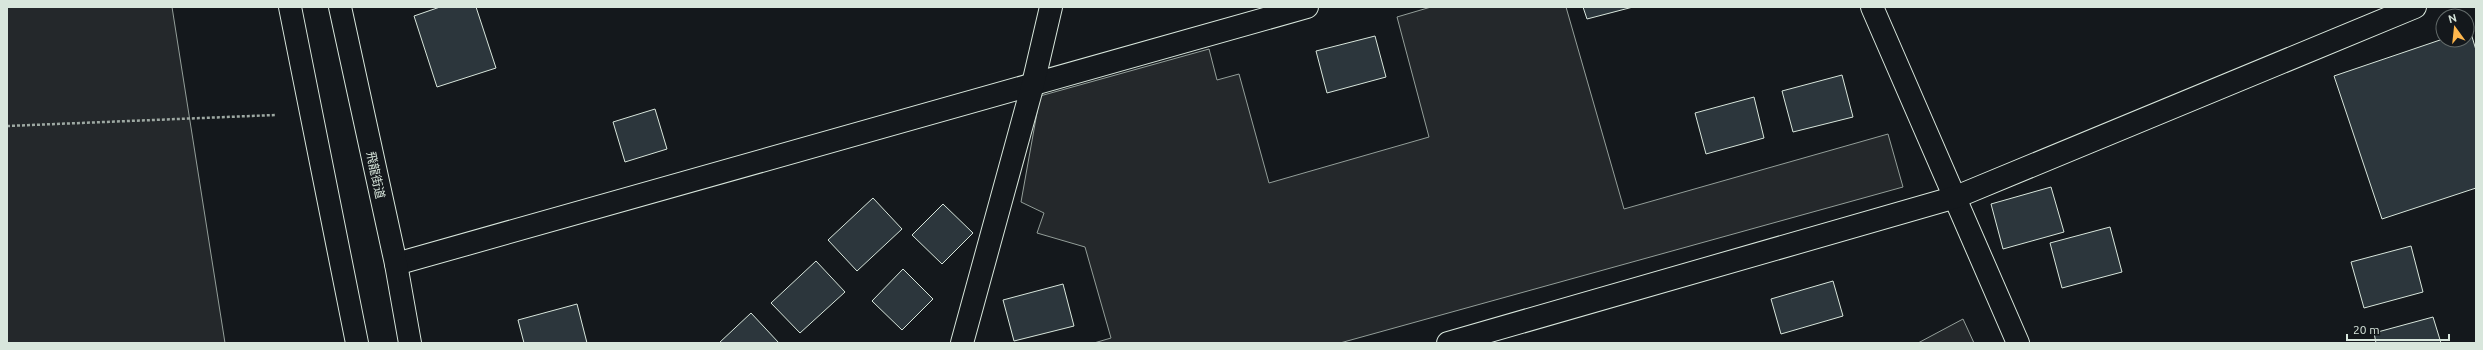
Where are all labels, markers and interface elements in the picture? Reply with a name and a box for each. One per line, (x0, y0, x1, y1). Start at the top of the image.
north arrow (2435, 8, 2475, 48)
text: N (2447, 11, 2458, 25)
street label: 飛龍街道 (365, 150, 387, 200)
scale bar (2347, 316, 2449, 342)
text: 20 m (2353, 323, 2380, 336)

